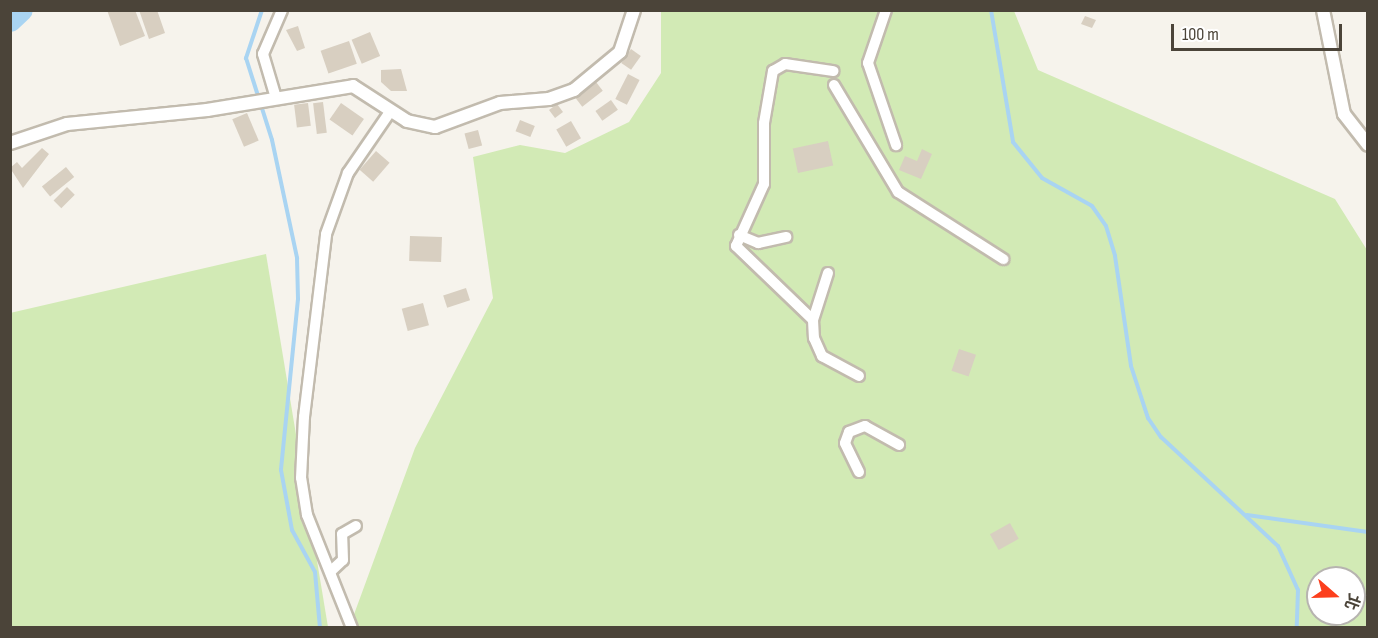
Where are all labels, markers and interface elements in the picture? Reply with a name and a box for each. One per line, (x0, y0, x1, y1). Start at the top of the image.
scale bar (1174, 12, 1345, 50)
text: 100 m (1182, 24, 1219, 45)
north arrow (1306, 566, 1366, 626)
text: 北 (1340, 591, 1363, 612)

